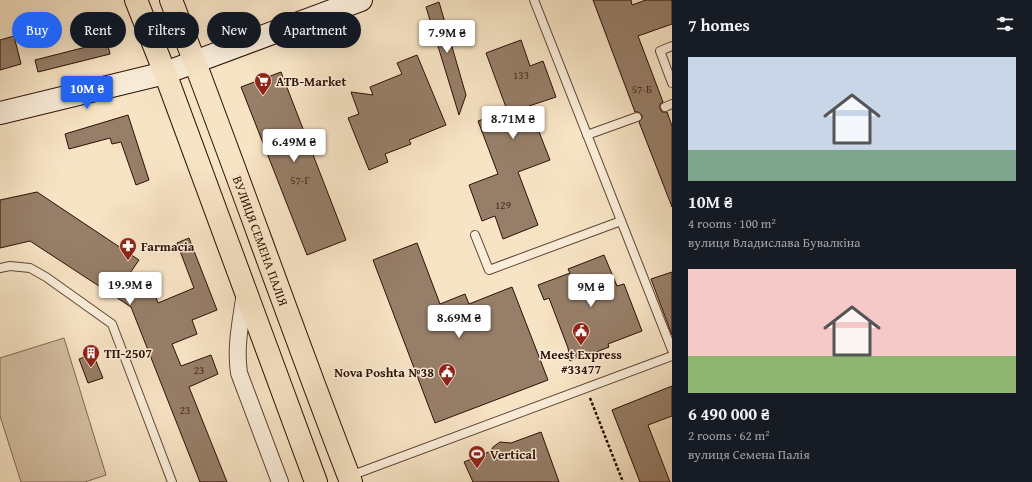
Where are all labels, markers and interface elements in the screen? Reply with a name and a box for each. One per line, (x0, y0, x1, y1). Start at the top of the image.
chip: Buy (12, 12, 62, 48)
chip: Rent (70, 12, 126, 48)
chip: Filters (134, 12, 199, 48)
chip: New (207, 12, 261, 48)
chip: Apartment (269, 12, 361, 48)
text: 7 homes (688, 12, 750, 37)
icon: filters (994, 13, 1016, 35)
pin: 7.9M ₴ (414, 20, 480, 54)
text: 7.9M ₴ (428, 23, 466, 42)
house number: 133 (513, 67, 529, 83)
supermarket icon: ATB-Market (253, 71, 273, 96)
place label: ATB-Market (276, 72, 346, 91)
pin: 10M ₴ (59, 76, 115, 110)
text: 10M ₴ (70, 79, 104, 98)
house number: 57-Б (632, 81, 652, 97)
icon: home (816, 83, 888, 155)
pin: 8.71M ₴ (476, 106, 550, 140)
text: 8.71M ₴ (491, 109, 535, 128)
pin: 6.49M ₴ (257, 129, 331, 163)
text: 6.49M ₴ (272, 132, 316, 151)
house number: 57-Г (290, 172, 311, 188)
street label: ВУЛИЦЯ СЕМЕНА ПАЛІЯ (228, 173, 293, 309)
text: 10M ₴ (688, 189, 733, 214)
house number: 129 (495, 197, 511, 213)
text: 4 rooms · 100 m² (688, 214, 776, 233)
text: вулиця Владислава Бувалкіна (688, 233, 861, 252)
pharmacy icon: Farmacia (118, 236, 138, 261)
place label: Farmacia (141, 237, 195, 256)
pin: 19.9M ₴ (93, 272, 167, 306)
pin: 9M ₴ (567, 274, 615, 308)
text: 19.9M ₴ (108, 275, 152, 294)
text: 9M ₴ (577, 277, 605, 296)
icon: home (816, 295, 888, 367)
pin: 8.69M ₴ (422, 305, 496, 339)
text: 8.69M ₴ (437, 308, 481, 327)
public building icon: Meest Express #33477 (571, 321, 591, 346)
building icon: ТП-2507 (81, 343, 101, 368)
place label: ТП-2507 (104, 344, 152, 363)
place label: Meest Express #33477 (540, 345, 622, 379)
house number: 23 (194, 362, 204, 378)
public building icon: Nova Poshta №38 (437, 362, 457, 387)
place label: Nova Poshta №38 (334, 363, 434, 382)
text: 6 490 000 ₴ (688, 401, 770, 426)
house number: 23 (180, 402, 190, 418)
text: 2 rooms · 62 m² (688, 426, 770, 445)
sports icon: Vertical (467, 444, 487, 469)
place label: Vertical (490, 445, 536, 464)
text: вулиця Семена Палія (688, 445, 810, 464)

